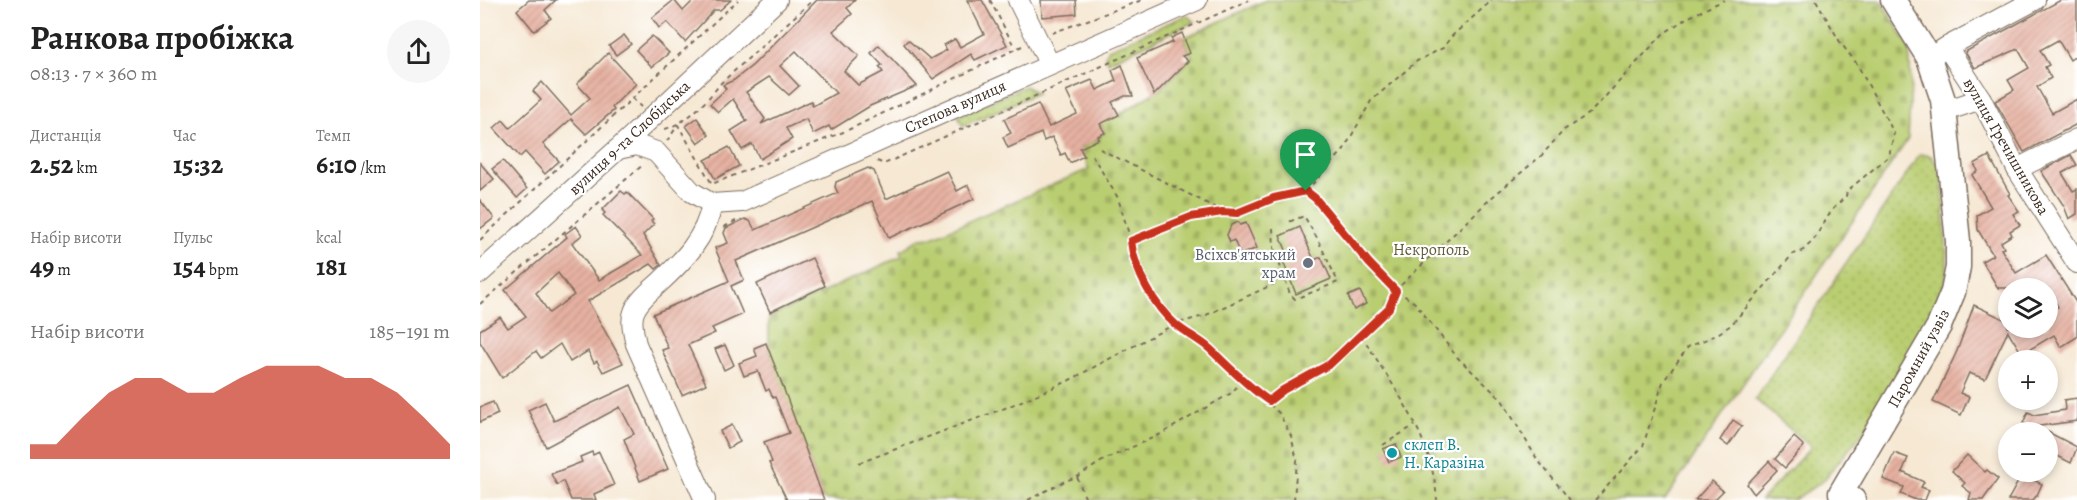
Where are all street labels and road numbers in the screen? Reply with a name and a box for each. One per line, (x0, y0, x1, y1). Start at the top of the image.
street label: вулиця Гречишникова (1958, 74, 2055, 220)
street label: вулиця 9-та Слобідська (564, 75, 696, 200)
street label: Степова вулиця (901, 75, 1010, 139)
street label: Паромний узвіз (1883, 305, 1955, 412)

